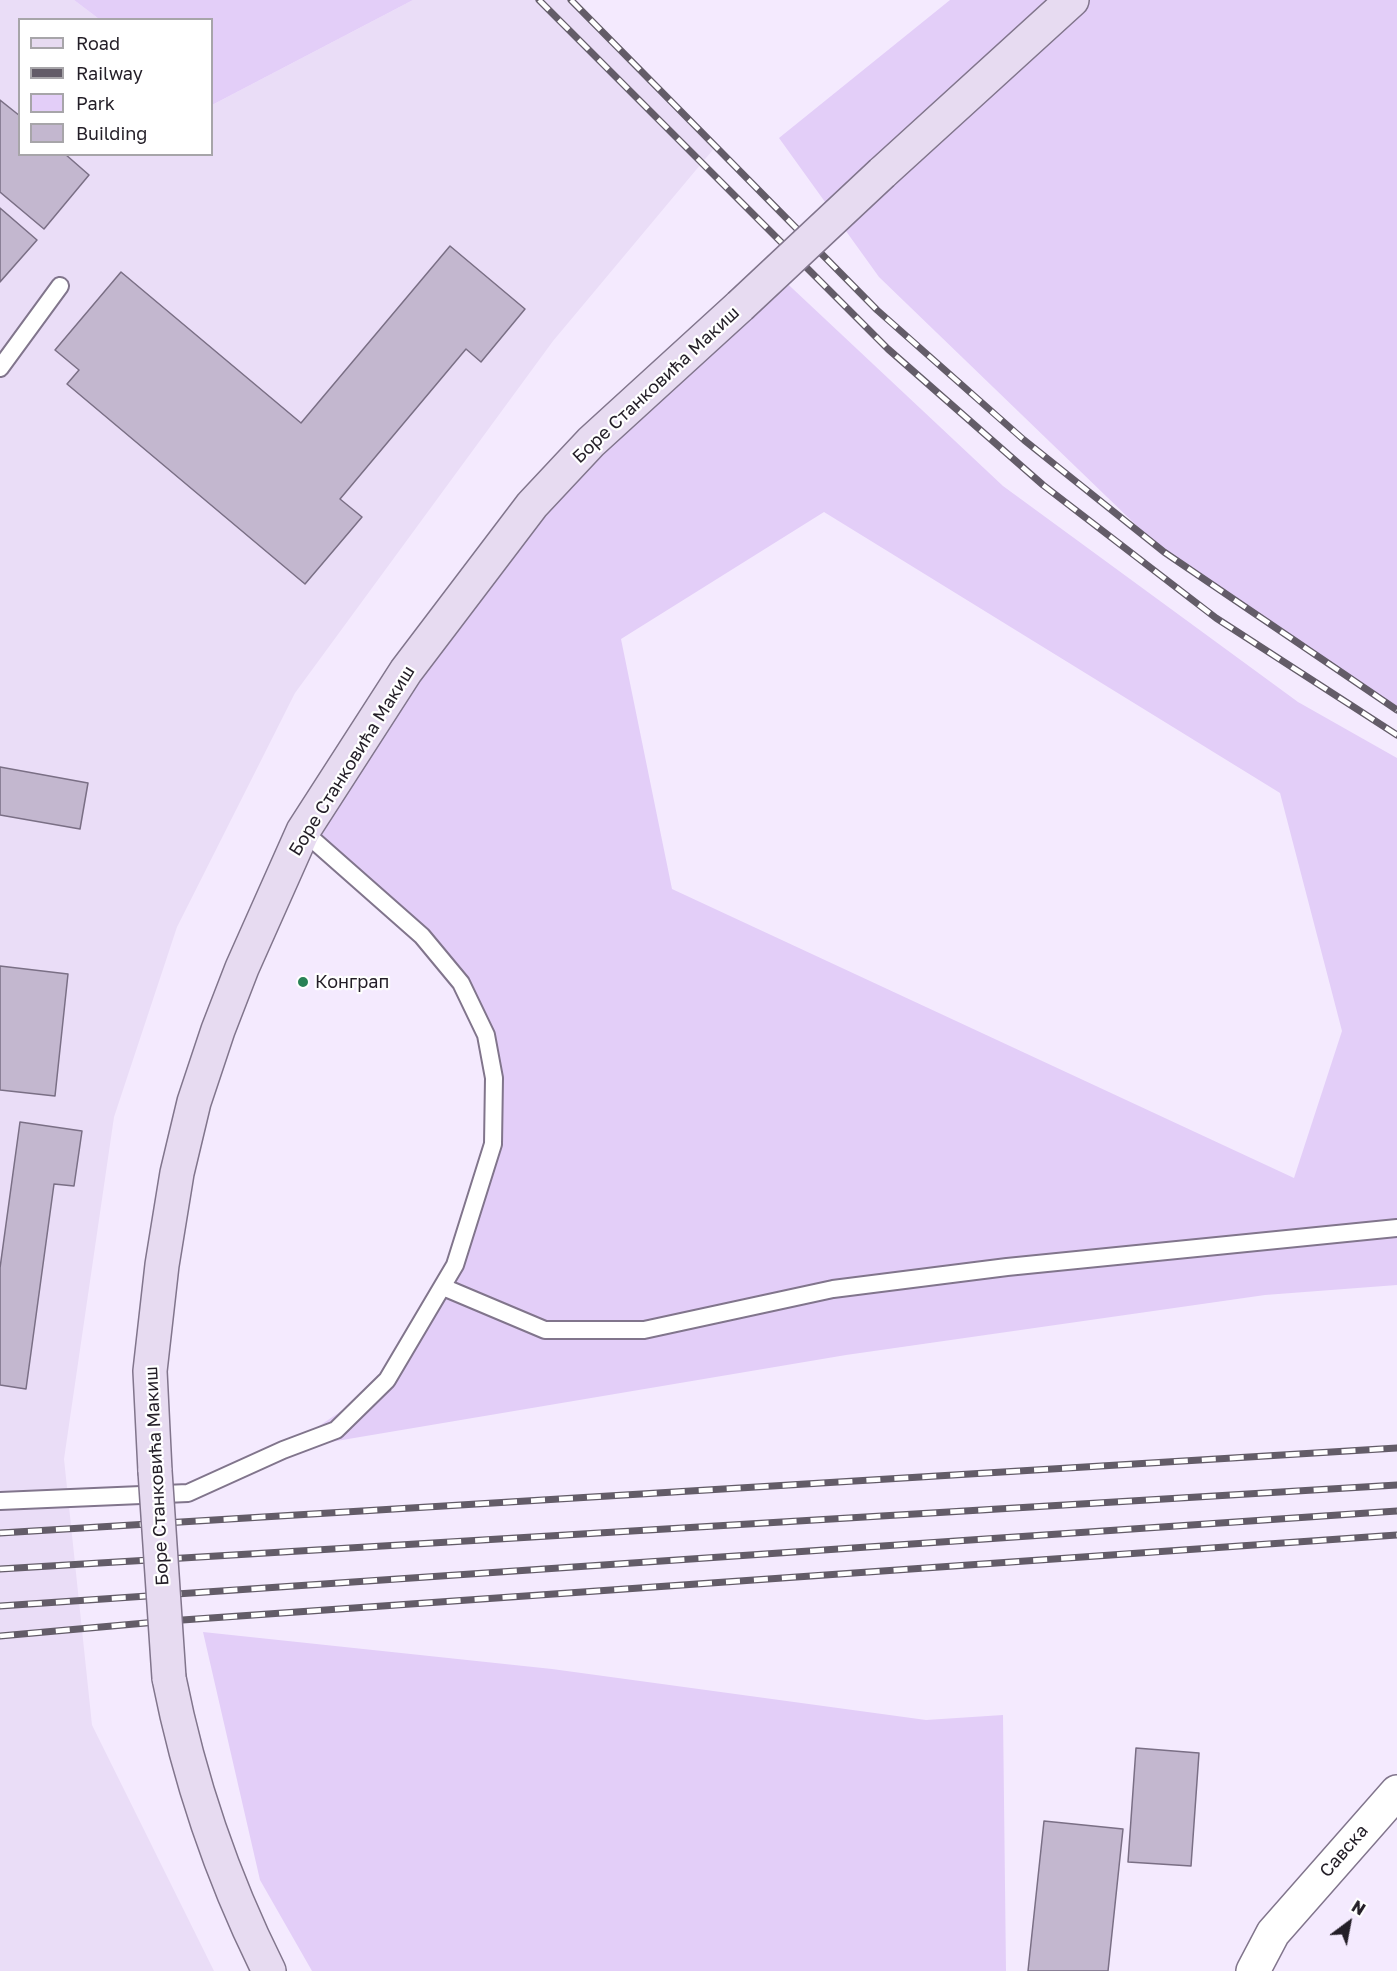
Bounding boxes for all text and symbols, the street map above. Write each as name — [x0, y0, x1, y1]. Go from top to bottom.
legend — [18, 18, 213, 156]
text: Road — [76, 32, 120, 54]
text: Railway — [76, 62, 143, 84]
text: Park — [76, 92, 115, 114]
text: Building — [76, 122, 147, 144]
street label: Боре Станковића Макиш — [568, 302, 744, 468]
street label: Боре Станковића Макиш — [285, 662, 419, 860]
place label: Конграп — [315, 971, 389, 993]
marker: Конграп — [296, 975, 310, 989]
street label: Боре Станковића Макиш — [140, 1366, 174, 1586]
street label: Савска — [1315, 1820, 1373, 1882]
north arrow — [1319, 1893, 1379, 1953]
text: N — [1348, 1896, 1369, 1919]

